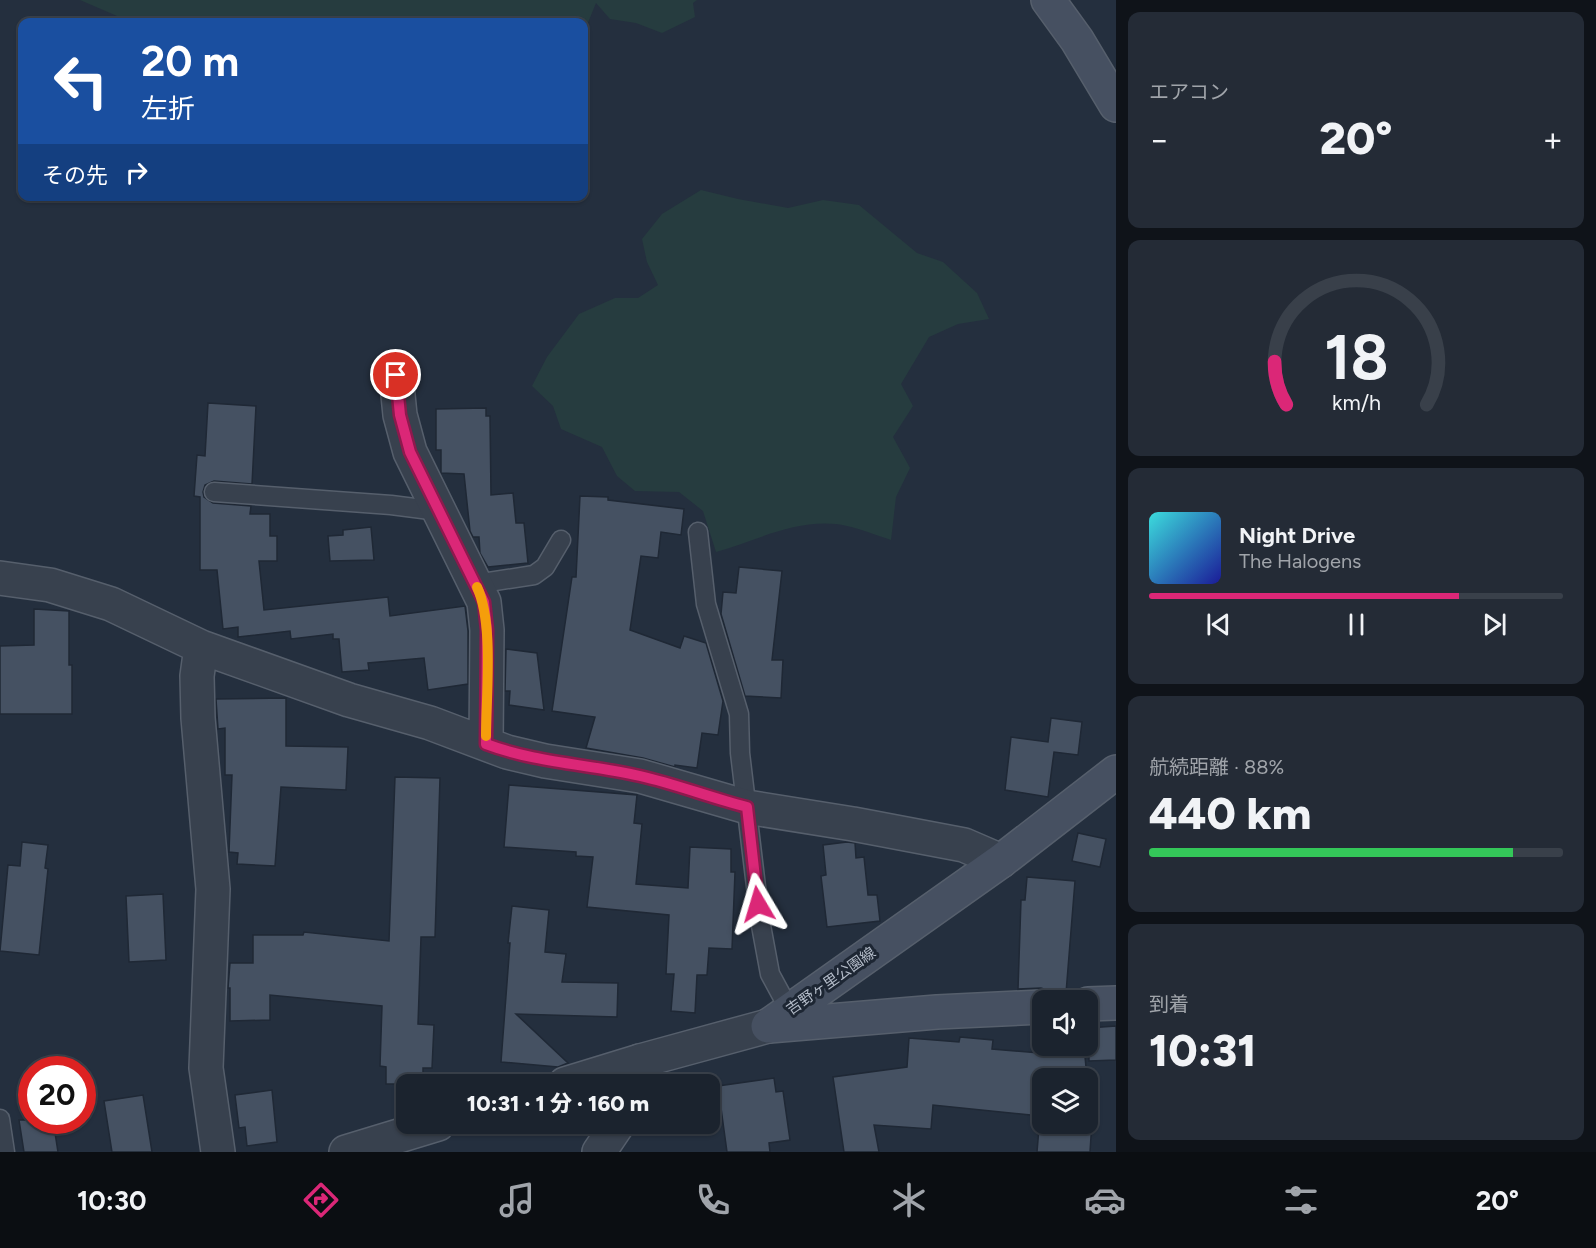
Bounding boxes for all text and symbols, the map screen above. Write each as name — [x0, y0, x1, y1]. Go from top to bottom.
text: 20 m — [141, 36, 239, 87]
icon: left — [42, 42, 120, 120]
text: エアコン — [1149, 80, 1229, 104]
text: 左折 — [141, 92, 195, 125]
text: 20° — [1319, 111, 1393, 165]
text: − — [1149, 120, 1170, 159]
text: + — [1542, 120, 1563, 159]
icon: right — [120, 156, 153, 189]
text: その先 — [42, 162, 108, 189]
text: 18 — [1324, 320, 1388, 395]
pin — [370, 349, 421, 400]
icon: arrive — [379, 358, 412, 391]
text: km/h — [1332, 390, 1380, 415]
text: Night Drive — [1239, 522, 1355, 549]
text: The Halogens — [1239, 549, 1361, 573]
icon: previous — [1202, 608, 1235, 641]
icon: pause — [1340, 608, 1373, 641]
icon: next — [1478, 608, 1511, 641]
text: 航続距離 · 88% — [1149, 755, 1284, 779]
text: 440 km — [1149, 786, 1311, 840]
position arrow — [726, 872, 790, 936]
street label: 吉野ヶ里公園線 — [783, 944, 879, 1018]
map controls — [1032, 990, 1098, 1134]
button: sound — [1032, 990, 1098, 1056]
text: 到着 — [1149, 992, 1189, 1016]
text: 10:31 — [1149, 1023, 1257, 1077]
speed limit sign: 20 — [18, 1056, 96, 1134]
button: layers — [1032, 1068, 1098, 1134]
text: 10:31 · 1 分 · 160 m — [467, 1090, 649, 1117]
icon: directions — [300, 1179, 342, 1221]
icon: music — [496, 1179, 538, 1221]
icon: phone — [692, 1179, 734, 1221]
icon: climate — [888, 1179, 930, 1221]
icon: car — [1084, 1179, 1126, 1221]
icon: filters — [1280, 1179, 1322, 1221]
text: 10:30 — [77, 1184, 146, 1217]
text: 20° — [1476, 1184, 1519, 1217]

